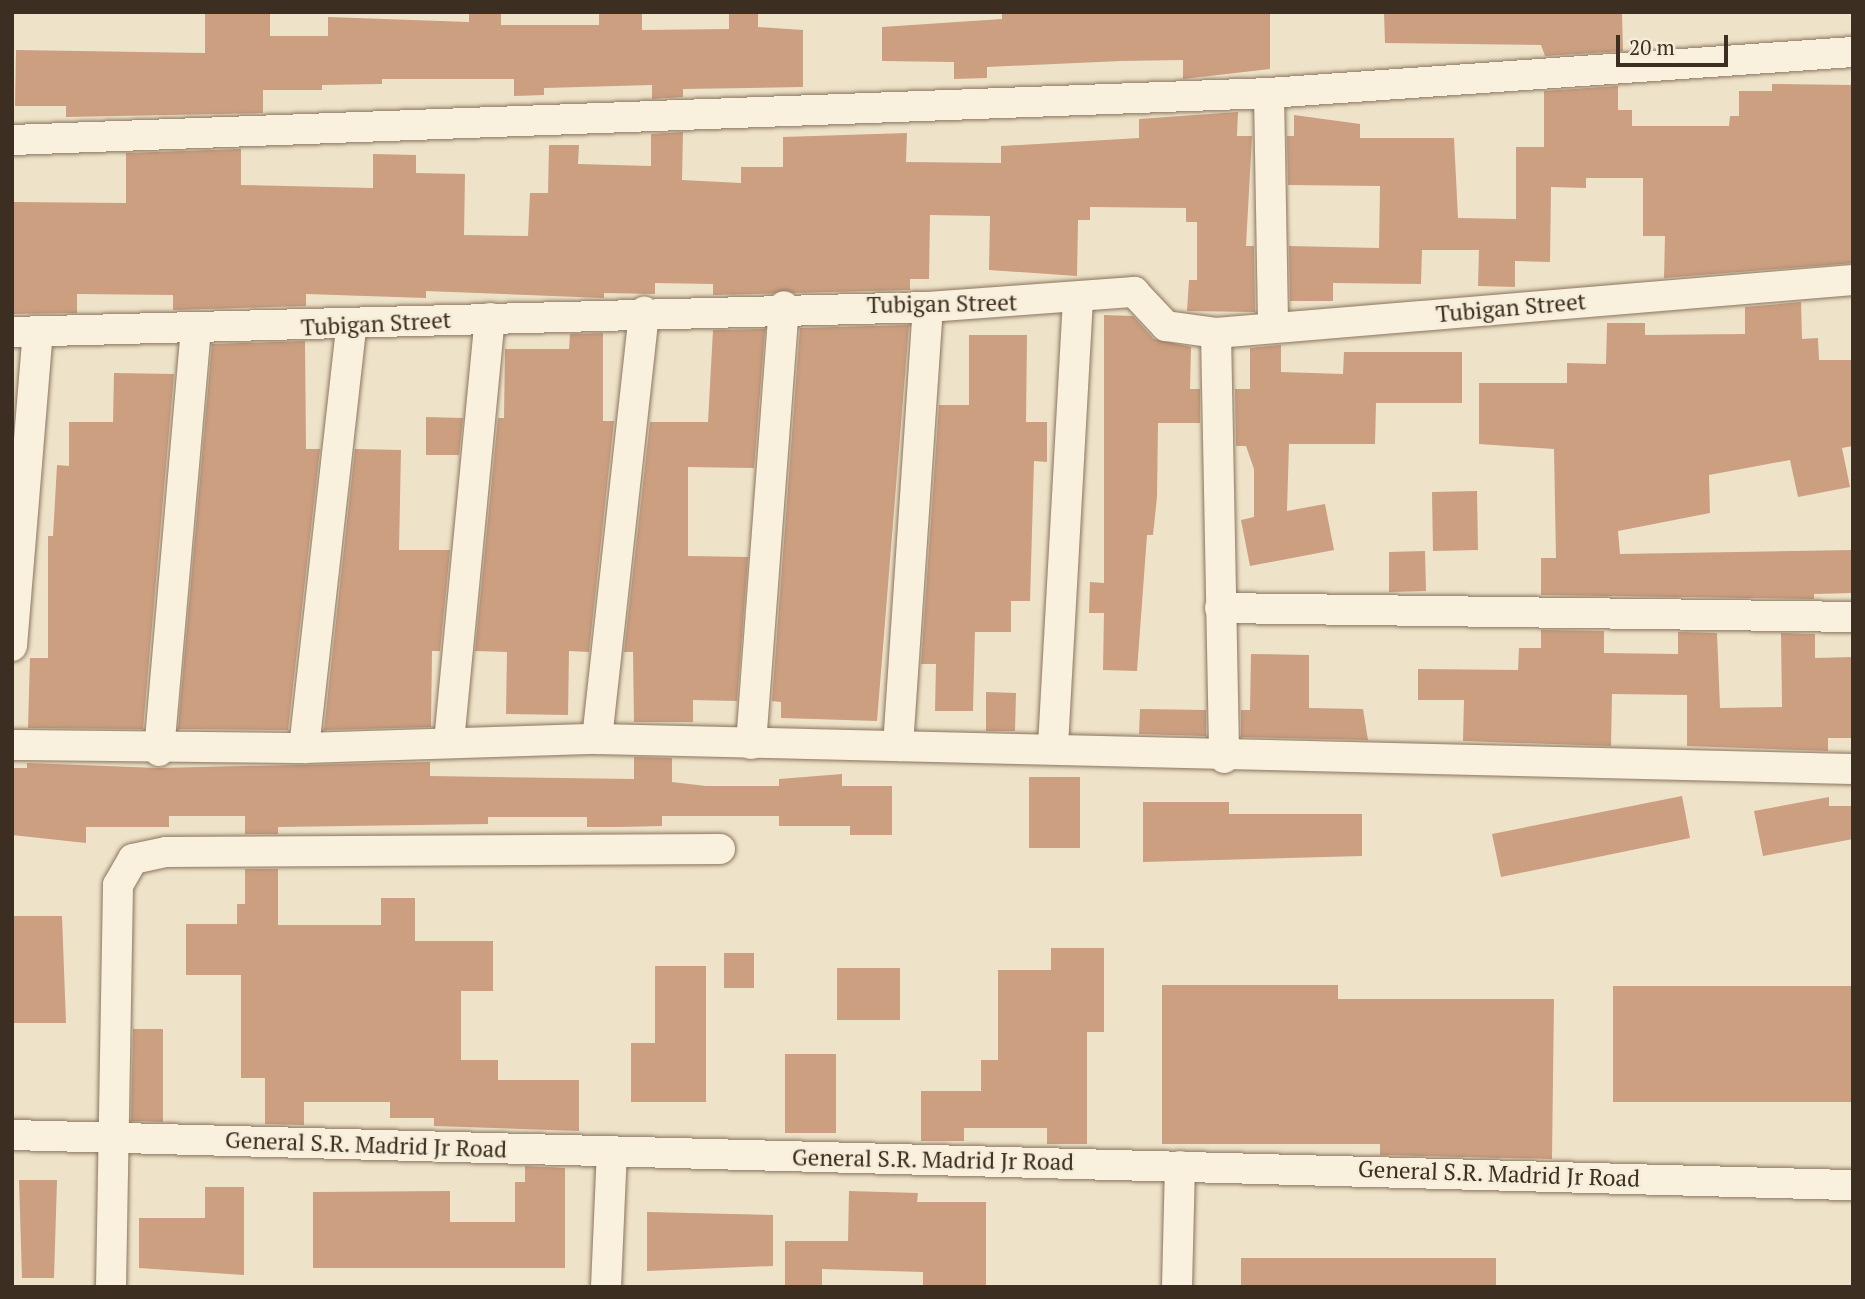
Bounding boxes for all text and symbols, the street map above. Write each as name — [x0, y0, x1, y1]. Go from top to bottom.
scale bar — [1620, 21, 1732, 65]
text: 20 m — [1629, 33, 1675, 61]
street label: Tubigan Street — [1435, 288, 1587, 328]
street label: Tubigan Street — [867, 289, 1017, 319]
street label: Tubigan Street — [300, 306, 452, 342]
street label: General S.R. Madrid Jr Road — [224, 1126, 508, 1164]
street label: General S.R. Madrid Jr Road — [791, 1144, 1075, 1176]
street label: General S.R. Madrid Jr Road — [1357, 1155, 1641, 1193]

